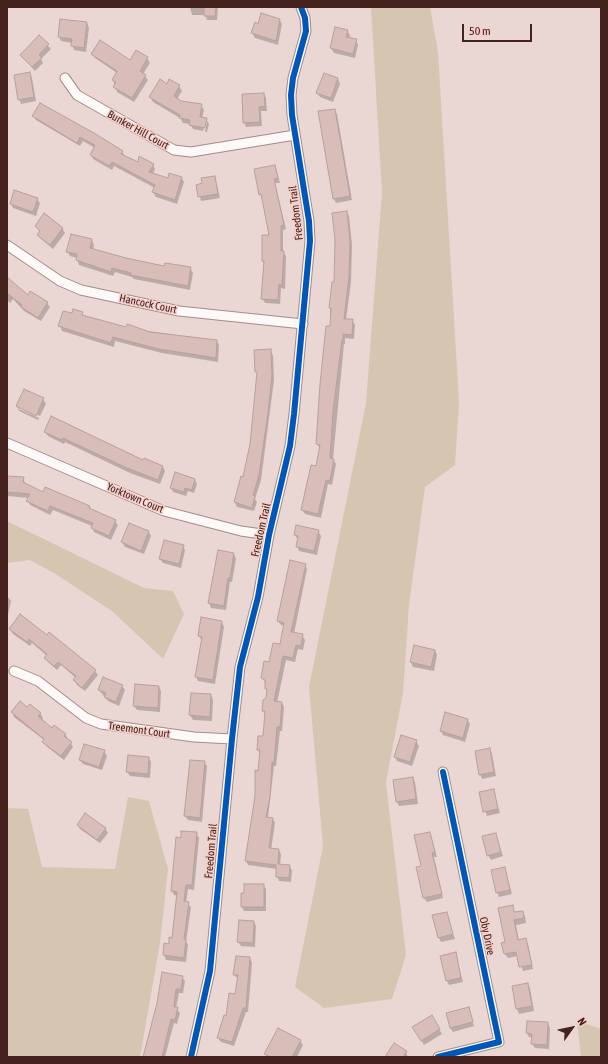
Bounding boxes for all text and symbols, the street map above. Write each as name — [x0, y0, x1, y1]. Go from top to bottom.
scale bar — [464, 16, 534, 42]
text: 50 m — [469, 24, 491, 38]
street label: Bunker Hill Court — [105, 108, 171, 152]
street label: Freedom Trail — [286, 185, 306, 241]
street label: Hancock Court — [118, 291, 178, 317]
street label: Yorktown Court — [104, 480, 166, 516]
street label: Freedom Trail — [248, 502, 274, 558]
street label: Treemont Court — [107, 719, 171, 741]
street label: Freedom Trail — [202, 823, 220, 879]
street label: Oby Drive — [476, 916, 498, 956]
north arrow — [552, 1008, 592, 1048]
text: N — [575, 1015, 589, 1027]

